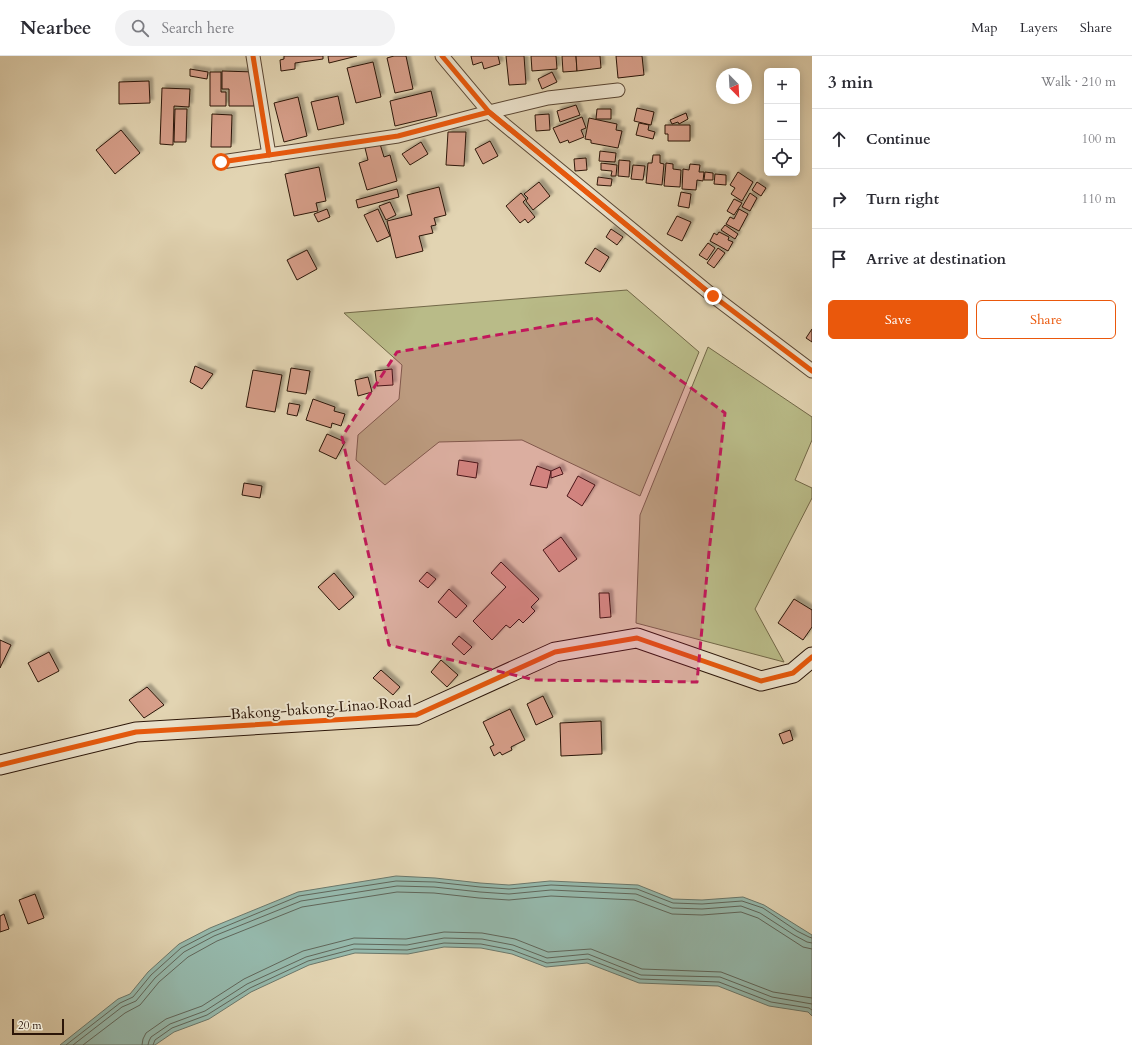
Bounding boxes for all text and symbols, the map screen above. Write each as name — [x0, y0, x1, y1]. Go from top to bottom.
search box — [115, 10, 395, 46]
text: Nearbee — [20, 15, 91, 41]
icon: search — [129, 17, 151, 39]
text: Search here — [161, 18, 234, 38]
text: Map — [971, 18, 998, 37]
text: Layers — [1020, 18, 1058, 37]
text: Share — [1080, 18, 1112, 37]
north arrow — [716, 68, 752, 104]
map controls — [764, 68, 800, 176]
button: + — [764, 68, 800, 104]
text: 3 min — [828, 71, 873, 94]
text: Walk · 210 m — [1041, 73, 1116, 91]
button: − — [764, 104, 800, 140]
icon: ahead — [828, 128, 850, 150]
text: Continue — [866, 129, 931, 149]
text: 100 m — [1082, 130, 1116, 148]
button: locate — [764, 140, 800, 176]
route start — [212, 153, 230, 171]
icon: right — [828, 188, 850, 210]
text: Turn right — [866, 189, 939, 209]
text: 110 m — [1082, 190, 1116, 208]
icon: arrive — [828, 248, 850, 270]
text: Arrive at destination — [866, 249, 1006, 269]
route end — [704, 287, 722, 305]
button: Save — [828, 300, 968, 339]
button: Share — [976, 300, 1116, 339]
street label: Bakong-bakong Linao Road — [230, 692, 412, 724]
scale bar — [12, 1017, 64, 1036]
text: 20 m — [18, 1018, 42, 1033]

